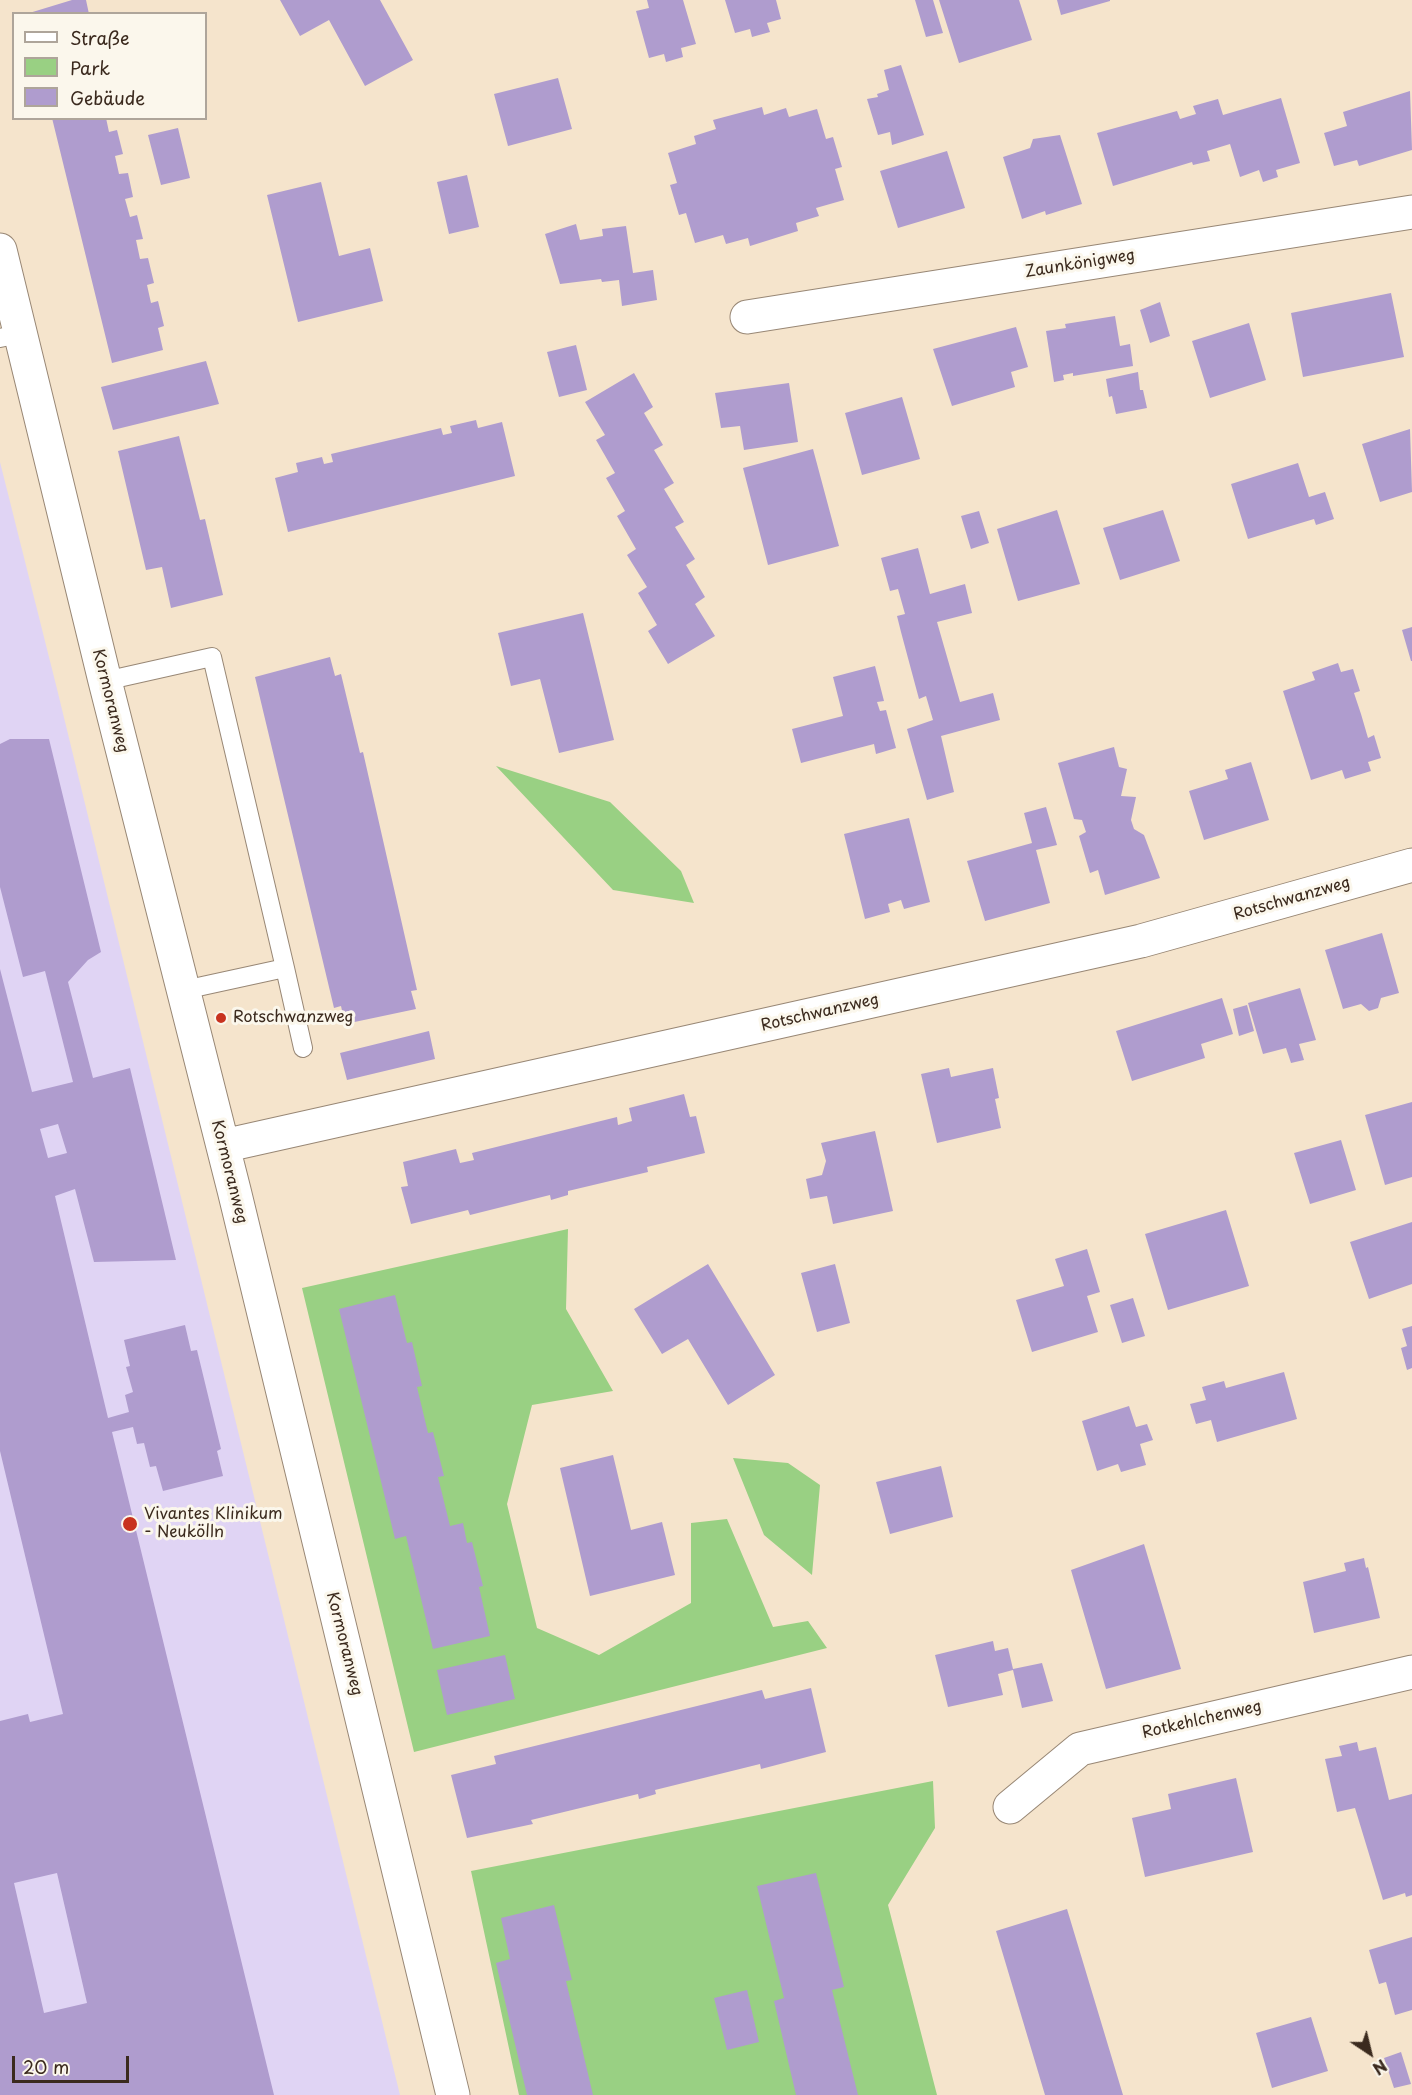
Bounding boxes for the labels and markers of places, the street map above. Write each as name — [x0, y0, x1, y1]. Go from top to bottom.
place label: Rotschwanzweg — [233, 1008, 354, 1028]
marker: Rotschwanzweg — [214, 1011, 228, 1025]
place label: Vivantes Klinikum - Neukölln — [144, 1505, 283, 1543]
marker: Vivantes Klinikum - Neukölln — [121, 1515, 139, 1533]

